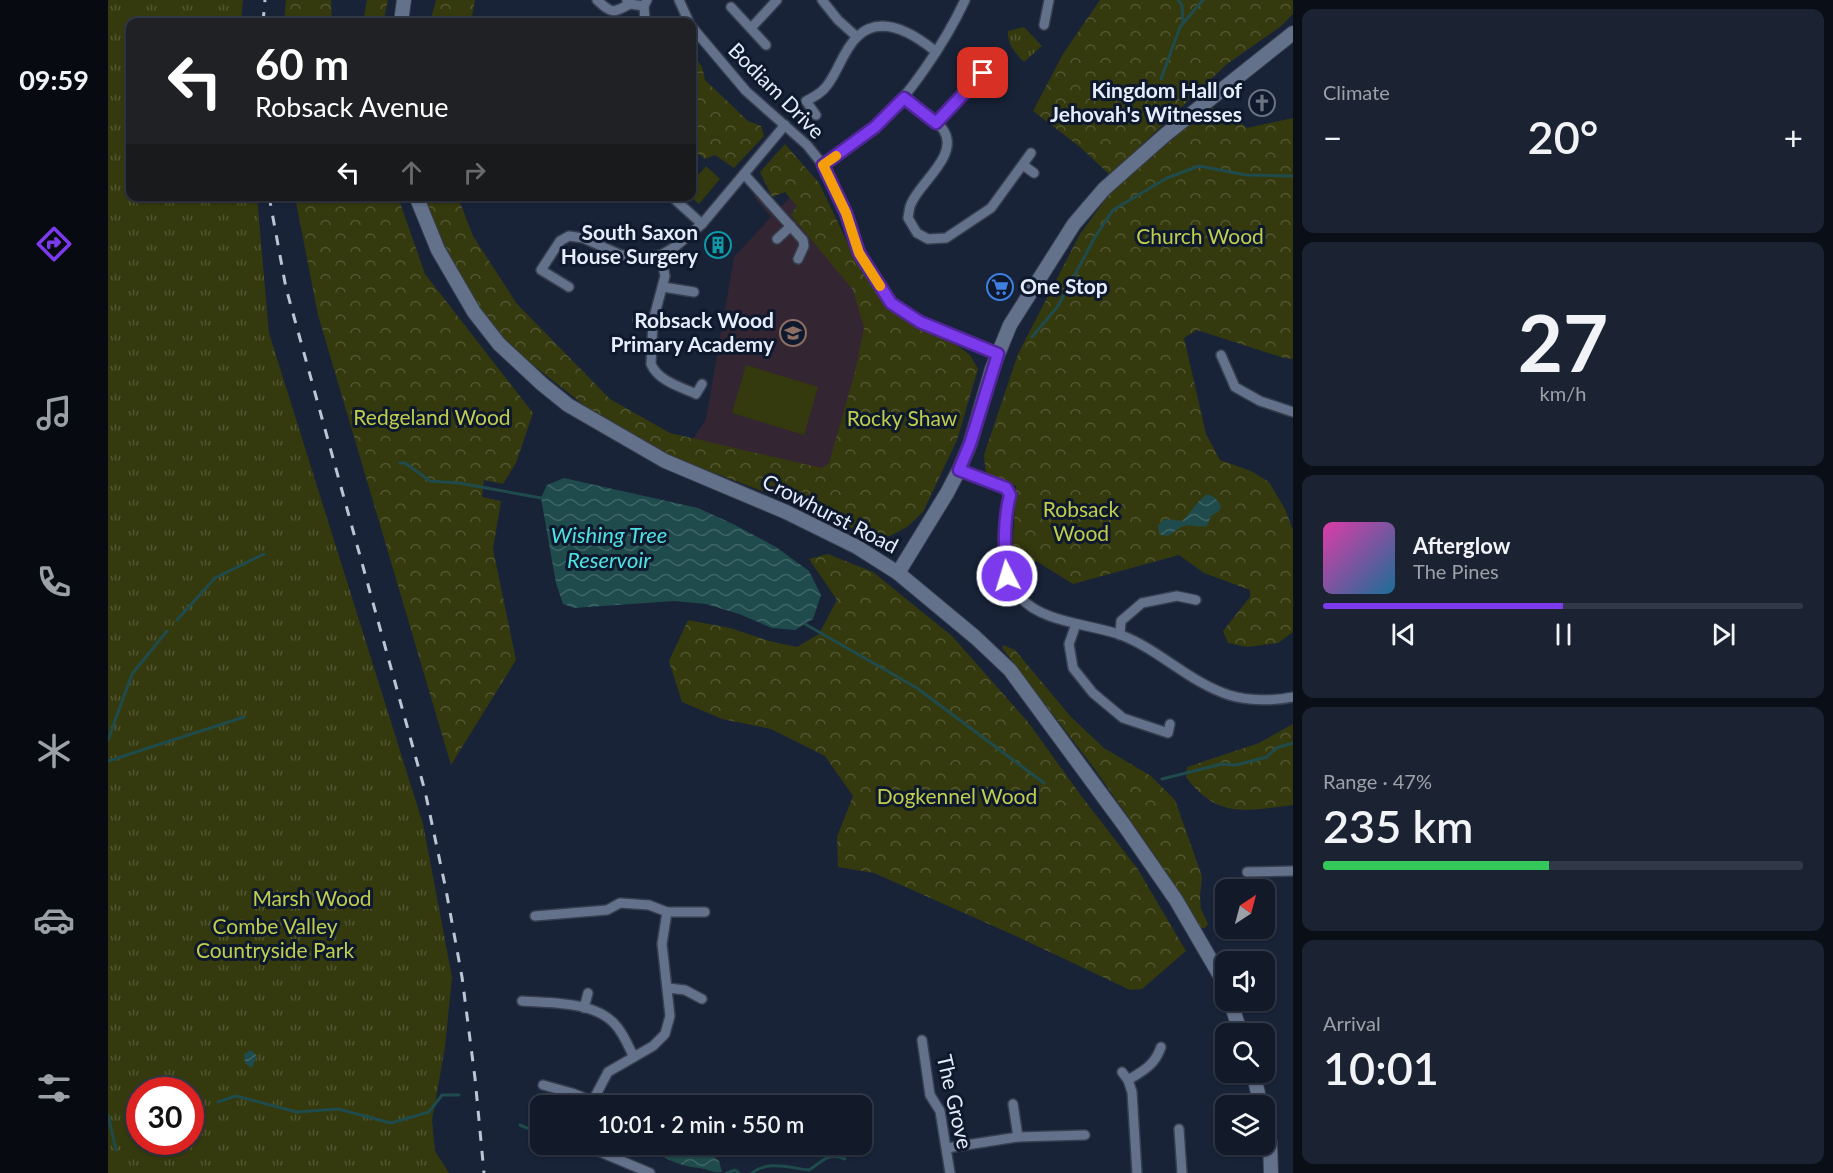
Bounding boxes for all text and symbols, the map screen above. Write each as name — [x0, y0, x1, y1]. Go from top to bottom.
street label: Bodiam Drive — [724, 37, 830, 143]
text: 60 m — [255, 39, 349, 89]
icon: left — [156, 42, 234, 120]
pin — [957, 47, 1008, 98]
icon: arrive — [966, 56, 999, 89]
text: 09:59 — [19, 63, 89, 96]
place label: Kingdom Hall of Jehovah's Witnesses — [1050, 77, 1242, 126]
text: Climate — [1323, 80, 1390, 104]
church icon: Kingdom Hall of Jehovah's Witnesses — [1247, 88, 1277, 118]
text: Robsack Avenue — [255, 90, 449, 123]
text: 20° — [1528, 110, 1598, 164]
text: − — [1323, 117, 1342, 157]
text: + — [1784, 117, 1803, 157]
icon: left — [332, 156, 365, 189]
icon: ahead — [395, 156, 428, 189]
icon: right — [458, 156, 491, 189]
place label: South Saxon House Surgery — [561, 219, 699, 268]
icon: directions — [33, 223, 75, 265]
park label: Church Wood — [1136, 223, 1264, 248]
building icon: South Saxon House Surgery — [703, 230, 733, 260]
supermarket icon: One Stop — [985, 272, 1015, 302]
place label: One Stop — [1020, 273, 1108, 298]
text: 27 — [1518, 295, 1608, 389]
place label: Robsack Wood Primary Academy — [610, 307, 775, 356]
school or university icon: Robsack Wood Primary Academy — [778, 318, 808, 348]
text: km/h — [1540, 381, 1586, 405]
icon: music — [33, 392, 75, 434]
park label: Redgeland Wood — [353, 404, 511, 429]
park label: Rocky Shaw — [847, 405, 958, 430]
street label: Crowhurst Road — [759, 468, 903, 558]
park label: Robsack Wood — [1043, 496, 1120, 545]
water label: Wishing Tree Reservoir — [551, 521, 667, 573]
text: Afterglow — [1413, 532, 1510, 559]
position arrow — [975, 544, 1039, 608]
text: The Pines — [1413, 559, 1499, 583]
icon: phone — [33, 561, 75, 603]
icon: previous — [1387, 618, 1420, 651]
icon: pause — [1547, 618, 1580, 651]
icon: next — [1707, 618, 1740, 651]
icon: climate — [33, 730, 75, 772]
text: Range · 47% — [1323, 769, 1432, 793]
park label: Dogkennel Wood — [877, 783, 1037, 808]
text: 235 km — [1323, 799, 1473, 853]
north arrow — [1215, 879, 1275, 939]
map controls — [1215, 879, 1275, 1155]
park label: Marsh Wood — [252, 885, 372, 910]
icon: car — [33, 899, 75, 941]
park label: Combe Valley Countryside Park — [196, 913, 354, 962]
button: sound — [1215, 951, 1275, 1011]
text: Arrival — [1323, 1011, 1381, 1035]
button: search — [1215, 1023, 1275, 1083]
text: 10:01 — [1323, 1041, 1439, 1095]
street label: The Grove — [932, 1052, 978, 1151]
icon: filters — [33, 1067, 75, 1109]
speed limit sign: 30 — [126, 1077, 204, 1155]
button: layers — [1215, 1095, 1275, 1155]
text: 10:01 · 2 min · 550 m — [598, 1111, 804, 1138]

